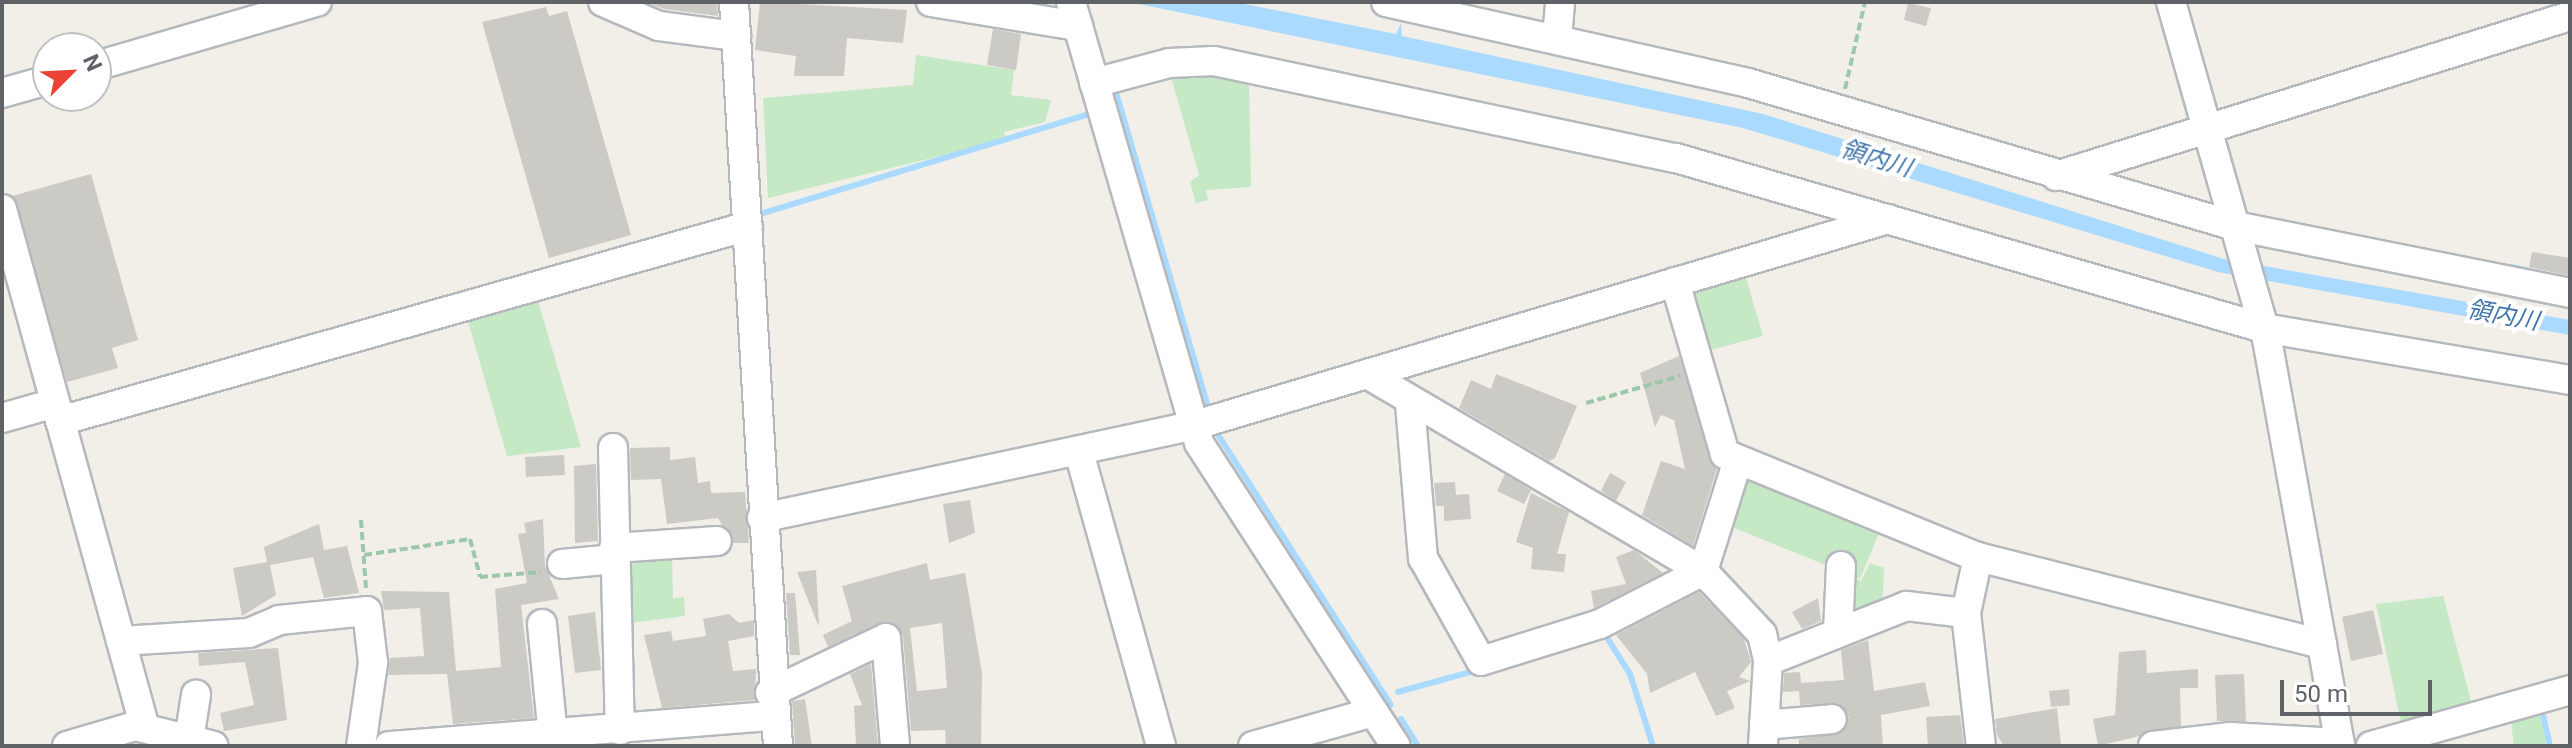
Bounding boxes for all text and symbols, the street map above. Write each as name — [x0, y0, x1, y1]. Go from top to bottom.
north arrow — [32, 32, 112, 112]
text: N — [78, 51, 107, 75]
water label: 領内川 — [1837, 135, 1915, 183]
water label: 領内川 — [2465, 296, 2541, 336]
scale bar — [2284, 664, 2436, 714]
text: 50 m — [2294, 680, 2348, 708]

